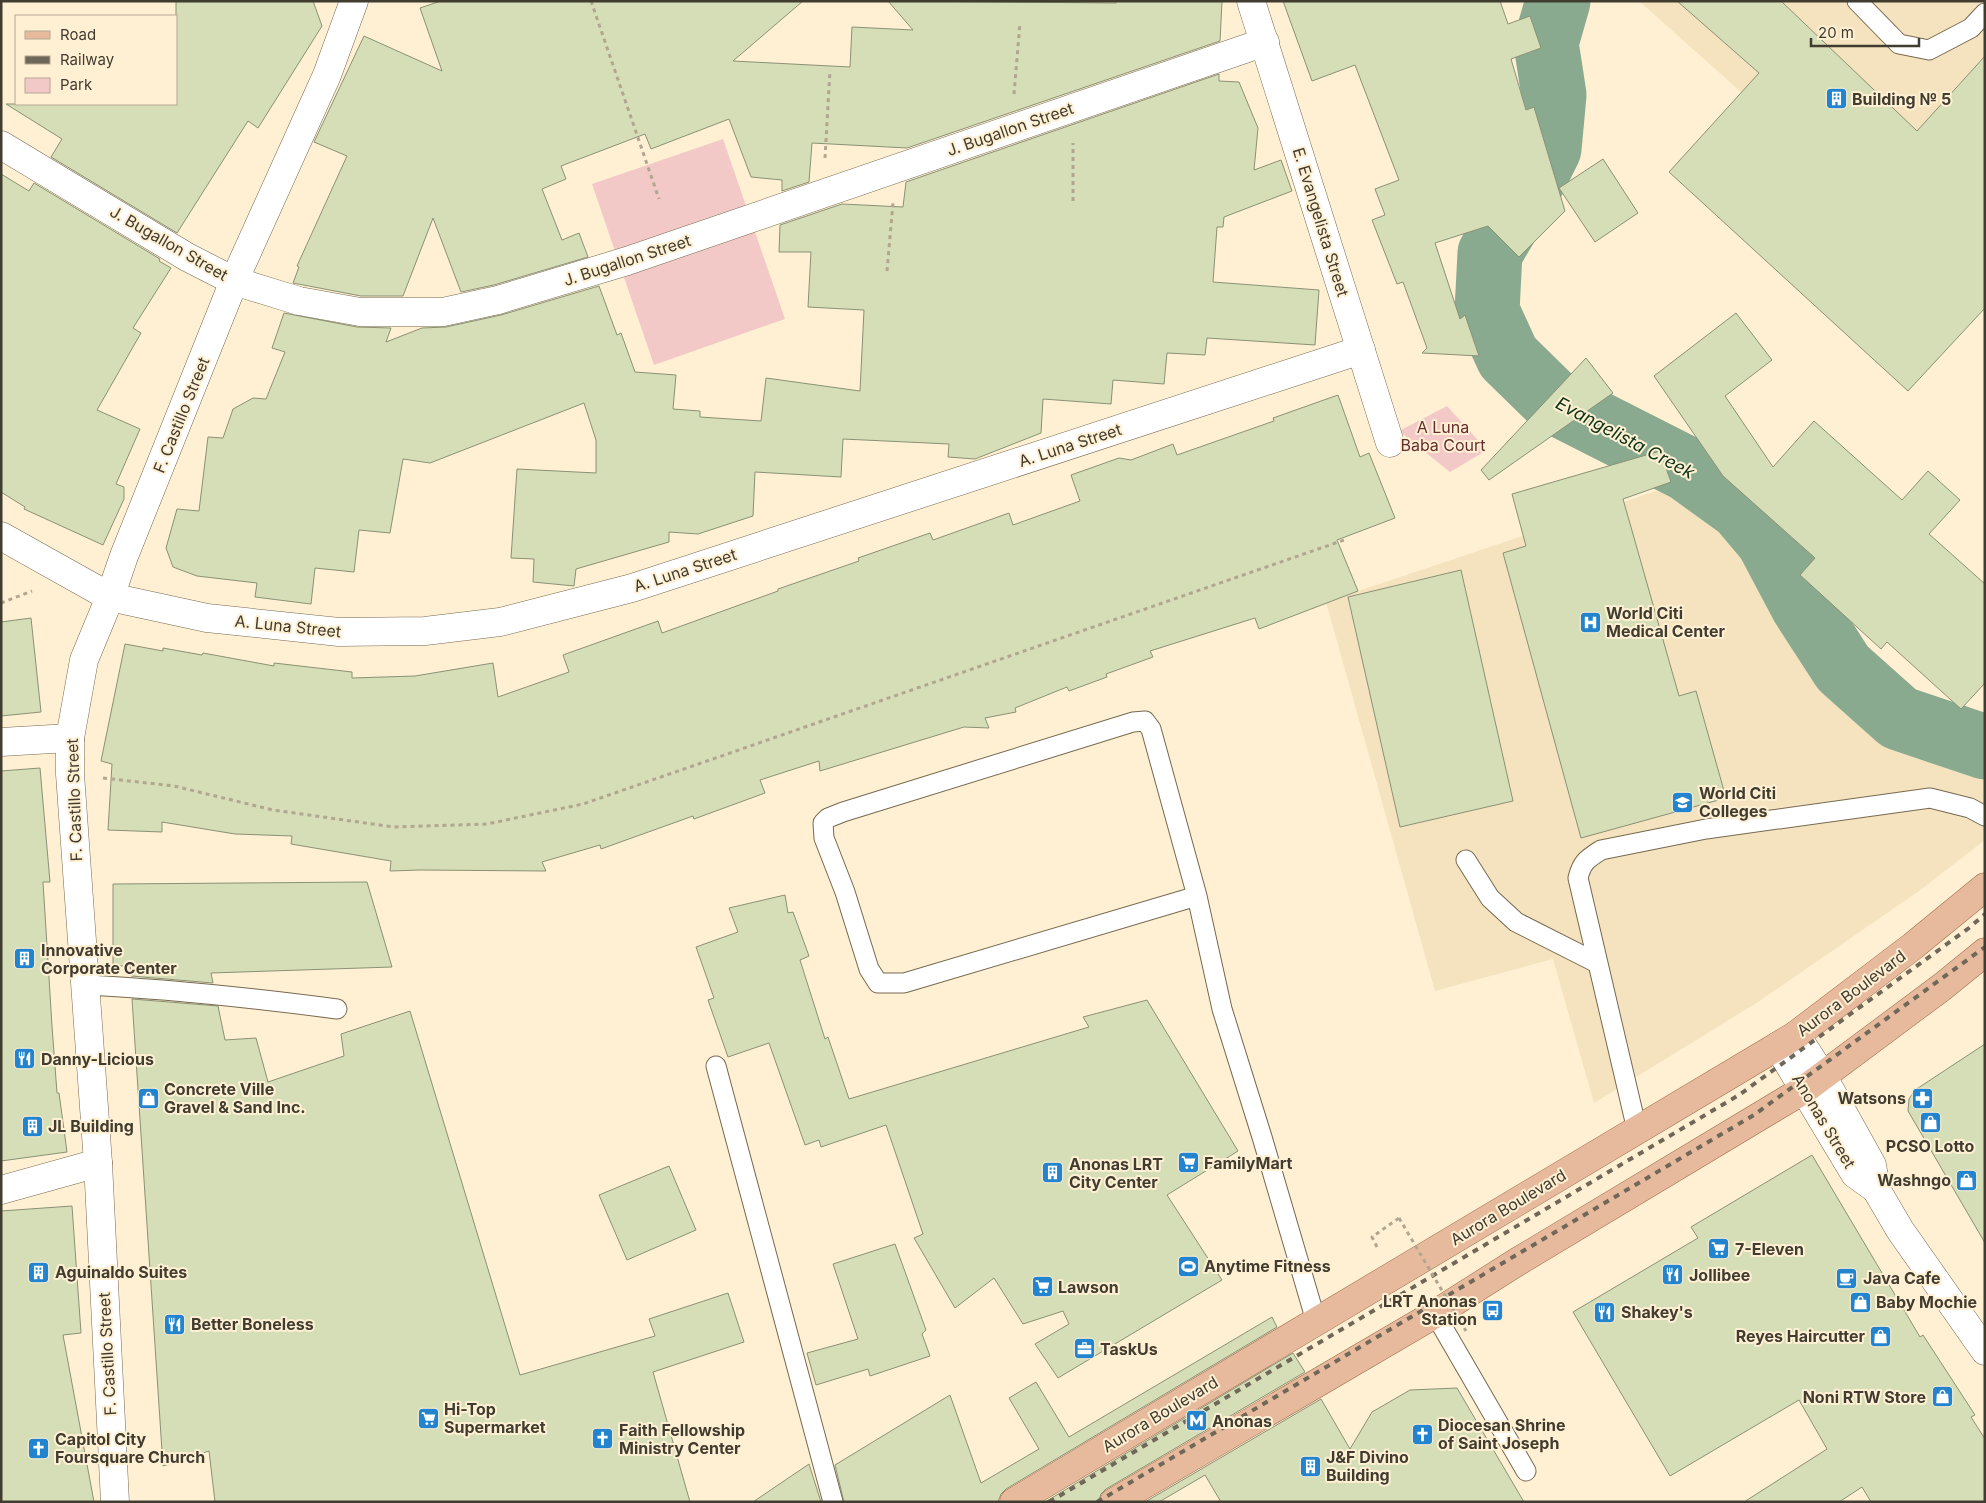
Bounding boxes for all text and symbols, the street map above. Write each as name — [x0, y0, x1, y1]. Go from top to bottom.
legend — [15, 15, 178, 105]
scale bar — [1811, 15, 1918, 47]
text: 20 m — [1818, 23, 1854, 42]
text: Road — [60, 25, 96, 44]
text: Railway — [60, 50, 115, 69]
text: Park — [60, 75, 93, 94]
building icon: Building № 5 — [1824, 87, 1848, 111]
place label: Building № 5 — [1852, 89, 1951, 109]
street label: J. Bugallon Street — [944, 98, 1076, 160]
street label: E. Evangelista Street — [1289, 145, 1353, 299]
street label: J. Bugallon Street — [106, 201, 232, 285]
street label: J. Bugallon Street — [561, 230, 693, 290]
street label: F. Castillo Street — [149, 354, 213, 476]
water label: Evangelista Creek — [1552, 392, 1699, 483]
park label: A Luna Baba Court — [1400, 417, 1486, 455]
street label: A. Luna Street — [1016, 419, 1124, 471]
street label: A. Luna Street — [631, 544, 739, 596]
place label: World Citi Medical Center — [1606, 603, 1725, 641]
street label: A. Luna Street — [234, 610, 342, 642]
hospital icon: World Citi Medical Center — [1578, 610, 1602, 634]
street label: F. Castillo Street — [62, 738, 86, 862]
place label: World Citi Colleges — [1699, 783, 1776, 821]
school or university icon: World Citi Colleges — [1671, 790, 1695, 814]
place label: Innovative Corporate Center — [41, 940, 177, 978]
street label: Aurora Boulevard — [1793, 946, 1909, 1040]
building icon: Innovative Corporate Center — [13, 947, 37, 971]
restaurant icon: Danny-Licious — [13, 1047, 37, 1071]
place label: Danny-Licious — [41, 1049, 154, 1069]
street label: Anonas Street — [1788, 1070, 1860, 1172]
place label: Concrete Ville Gravel & Sand Inc. — [164, 1079, 306, 1117]
shop icon: Concrete Ville Gravel & Sand Inc. — [136, 1086, 160, 1110]
pharmacy icon: Watsons — [1910, 1086, 1934, 1110]
place label: Watsons — [1838, 1088, 1906, 1108]
shop icon: PCSO Lotto — [1918, 1110, 1942, 1134]
building icon: JL Building — [20, 1114, 44, 1138]
place label: JL Building — [48, 1116, 134, 1136]
place label: PCSO Lotto — [1886, 1136, 1974, 1156]
supermarket icon: FamilyMart — [1176, 1151, 1200, 1175]
place label: FamilyMart — [1204, 1153, 1293, 1173]
place label: Anonas LRT City Center — [1069, 1154, 1163, 1192]
building icon: Anonas LRT City Center — [1041, 1161, 1065, 1185]
street label: Aurora Boulevard — [1447, 1165, 1569, 1249]
shop icon: Washngo — [1955, 1168, 1979, 1192]
place label: Washngo — [1877, 1170, 1951, 1190]
supermarket icon: 7-Eleven — [1707, 1237, 1731, 1261]
place label: 7-Eleven — [1735, 1239, 1804, 1259]
sports icon: Anytime Fitness — [1176, 1254, 1200, 1278]
place label: Anytime Fitness — [1204, 1256, 1331, 1276]
building icon: Aguinaldo Suites — [27, 1260, 51, 1284]
place label: Aguinaldo Suites — [55, 1262, 187, 1282]
restaurant icon: Jollibee — [1661, 1263, 1685, 1287]
place label: Jollibee — [1689, 1265, 1750, 1285]
cafe icon: Java Cafe — [1835, 1266, 1859, 1290]
place label: Java Cafe — [1863, 1268, 1941, 1288]
supermarket icon: Lawson — [1030, 1275, 1054, 1299]
place label: Lawson — [1058, 1277, 1119, 1297]
shop icon: Baby Mochie — [1848, 1290, 1872, 1314]
place label: LRT Anonas Station — [1383, 1291, 1477, 1329]
street label: F. Castillo Street — [94, 1292, 120, 1416]
place label: Baby Mochie — [1876, 1292, 1977, 1312]
bus stop icon: LRT Anonas Station — [1481, 1298, 1505, 1322]
restaurant icon: Shakey's — [1593, 1300, 1617, 1324]
place label: Shakey's — [1621, 1302, 1693, 1322]
restaurant icon: Better Boneless — [163, 1312, 187, 1336]
place label: Better Boneless — [191, 1314, 314, 1334]
shop icon: Reyes Haircutter — [1869, 1324, 1893, 1348]
place label: Reyes Haircutter — [1736, 1326, 1865, 1346]
office icon: TaskUs — [1072, 1337, 1096, 1361]
place label: TaskUs — [1100, 1339, 1158, 1359]
street label: Aurora Boulevard — [1099, 1372, 1221, 1456]
shop icon: Noni RTW Store — [1930, 1385, 1954, 1409]
place label: Noni RTW Store — [1803, 1387, 1926, 1407]
place label: Hi-Top Supermarket — [444, 1399, 546, 1437]
supermarket icon: Hi-Top Supermarket — [416, 1406, 440, 1430]
metro station icon: Anonas — [1184, 1409, 1208, 1433]
place label: Anonas — [1212, 1411, 1272, 1431]
place label: Diocesan Shrine of Saint Joseph — [1438, 1415, 1566, 1453]
place label: Faith Fellowship Ministry Center — [619, 1420, 745, 1458]
church icon: Diocesan Shrine of Saint Joseph — [1410, 1422, 1434, 1446]
church icon: Faith Fellowship Ministry Center — [591, 1427, 615, 1451]
place label: Capitol City Foursquare Church — [55, 1429, 205, 1467]
church icon: Capitol City Foursquare Church — [27, 1436, 51, 1460]
place label: J&F Divino Building — [1326, 1447, 1409, 1485]
building icon: J&F Divino Building — [1298, 1454, 1322, 1478]

